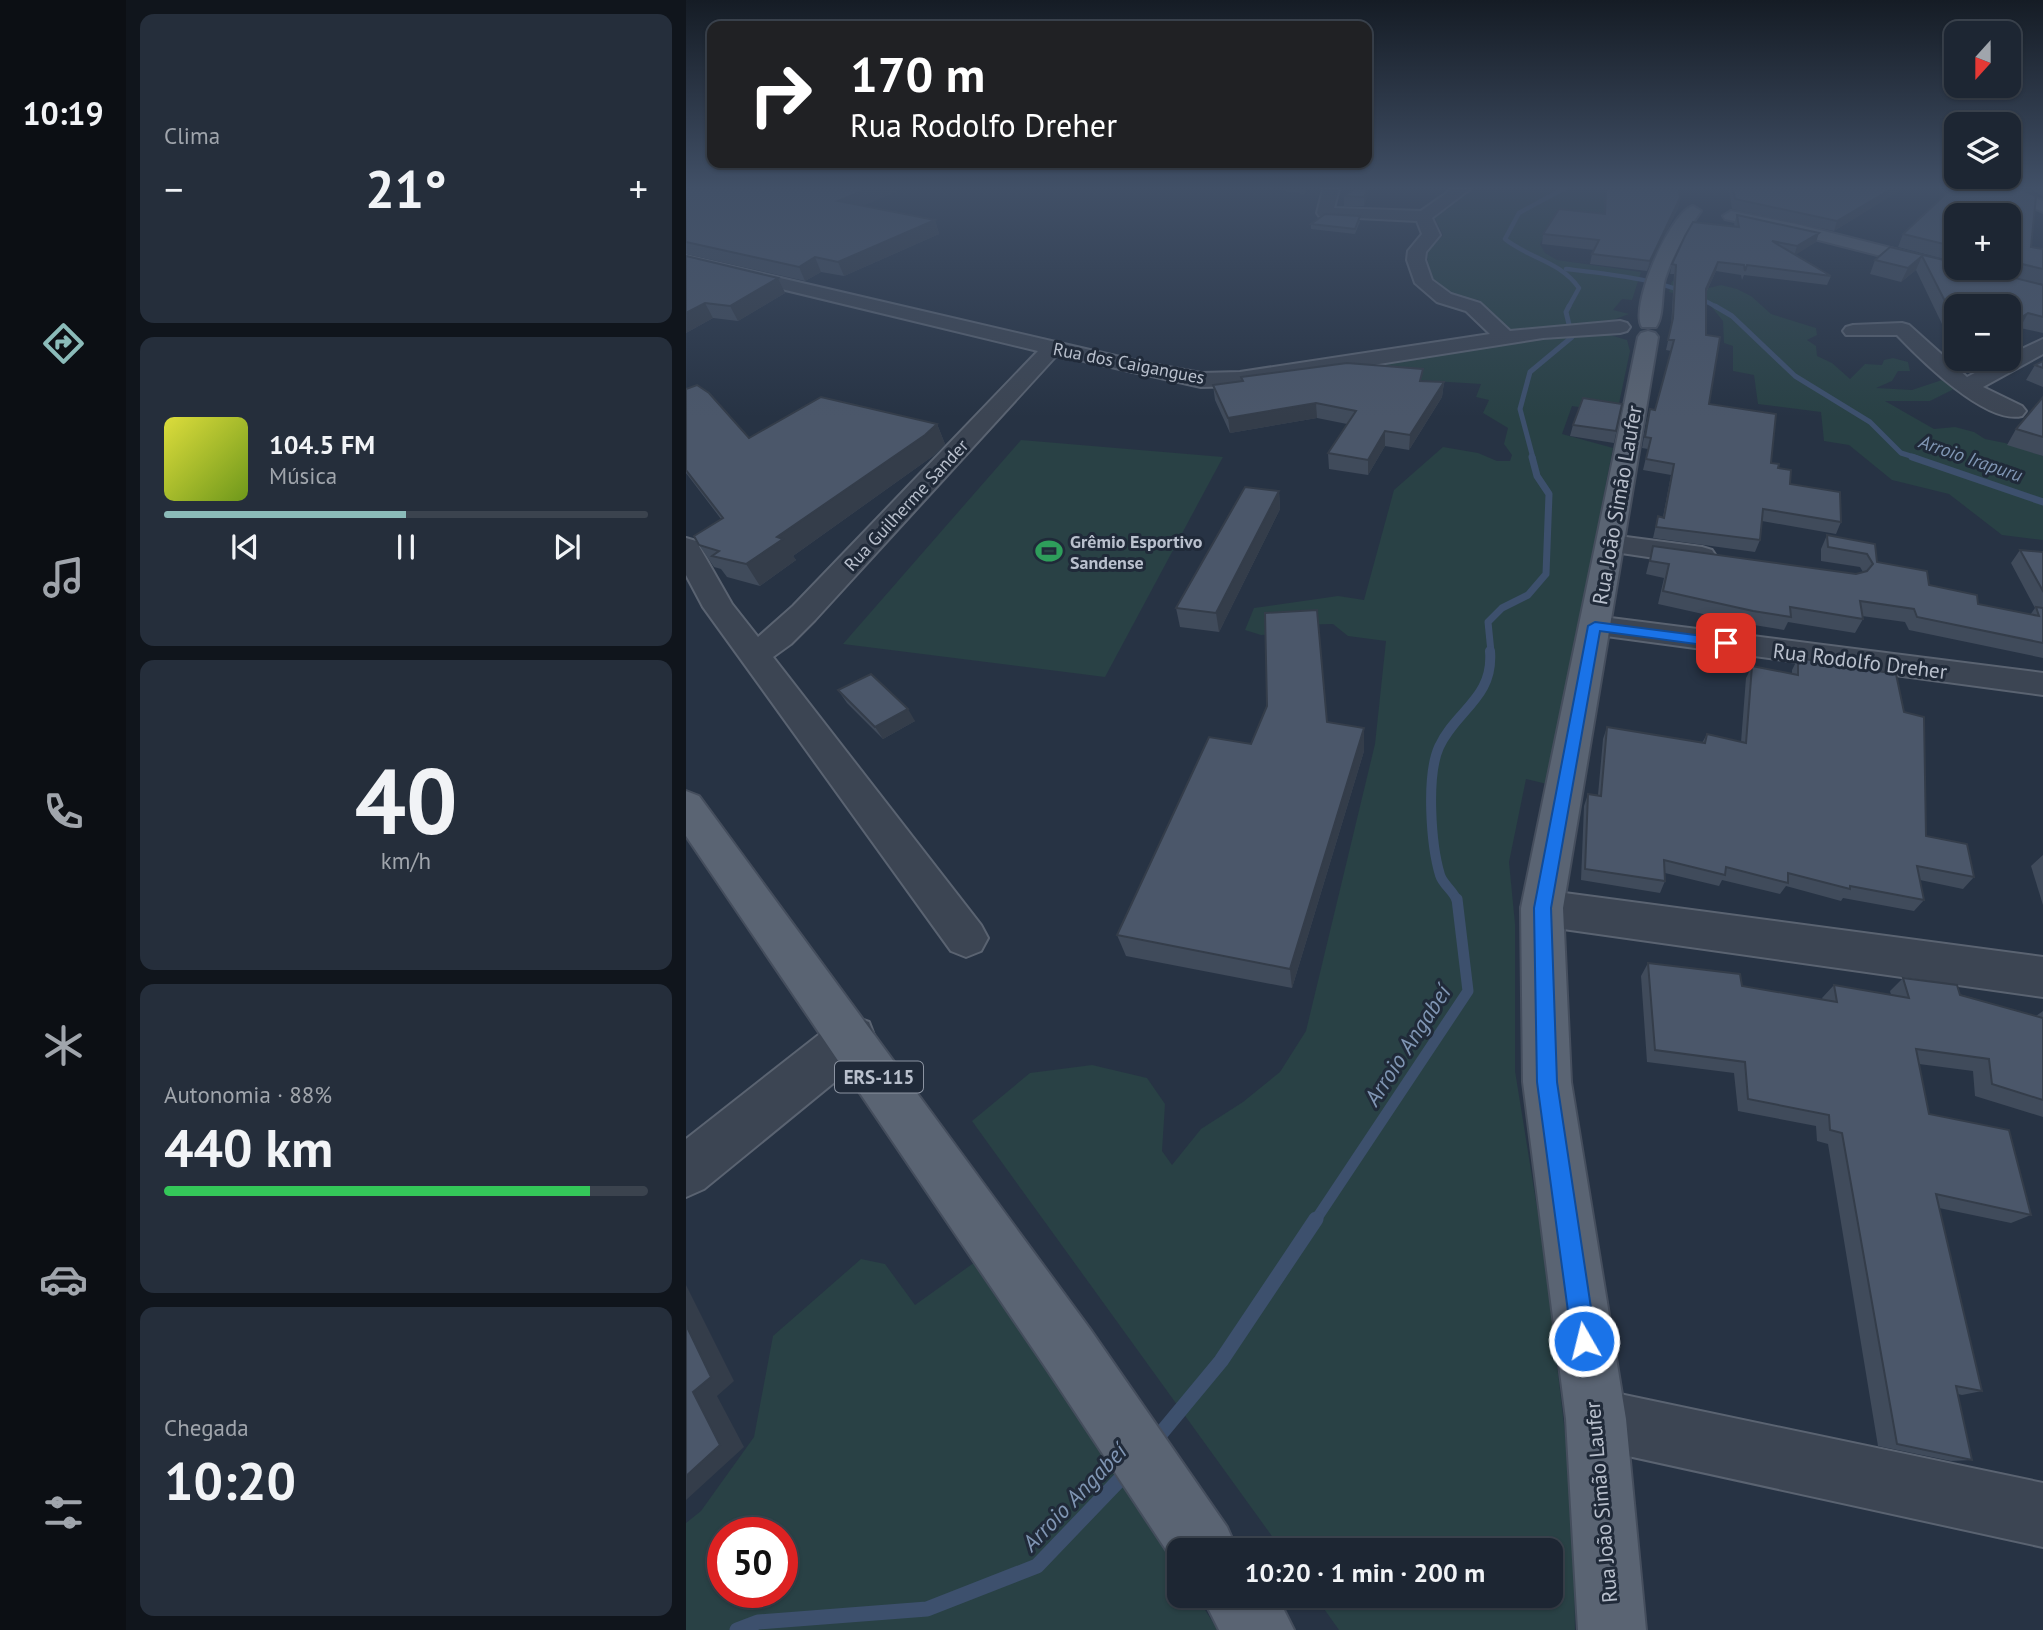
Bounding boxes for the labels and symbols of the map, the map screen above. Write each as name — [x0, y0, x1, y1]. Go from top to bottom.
north arrow — [1944, 21, 2021, 98]
street label: Rua dos Caigangues — [1051, 337, 1207, 389]
street label: Rua João Simão Laufer — [1586, 403, 1648, 607]
water label: Arroio Irapuru — [1915, 429, 2026, 487]
street label: Rua Guilherme Sander — [839, 434, 973, 576]
place label: Grêmio Esportivo Sandense — [1070, 530, 1203, 574]
sports icon: Grêmio Esportivo Sandense — [1034, 536, 1064, 566]
pin — [1696, 613, 1756, 673]
street label: Rua Rodolfo Dreher — [1771, 637, 1949, 685]
water label: Arroio Angabeí — [1357, 977, 1458, 1112]
road number: ERS-115 — [835, 1062, 923, 1092]
position arrow — [1547, 1304, 1621, 1378]
street label: Rua João Simão Laufer — [1579, 1400, 1623, 1604]
water label: Arroio Angabeí — [1015, 1436, 1134, 1558]
speed limit sign: 50 — [707, 1517, 798, 1608]

